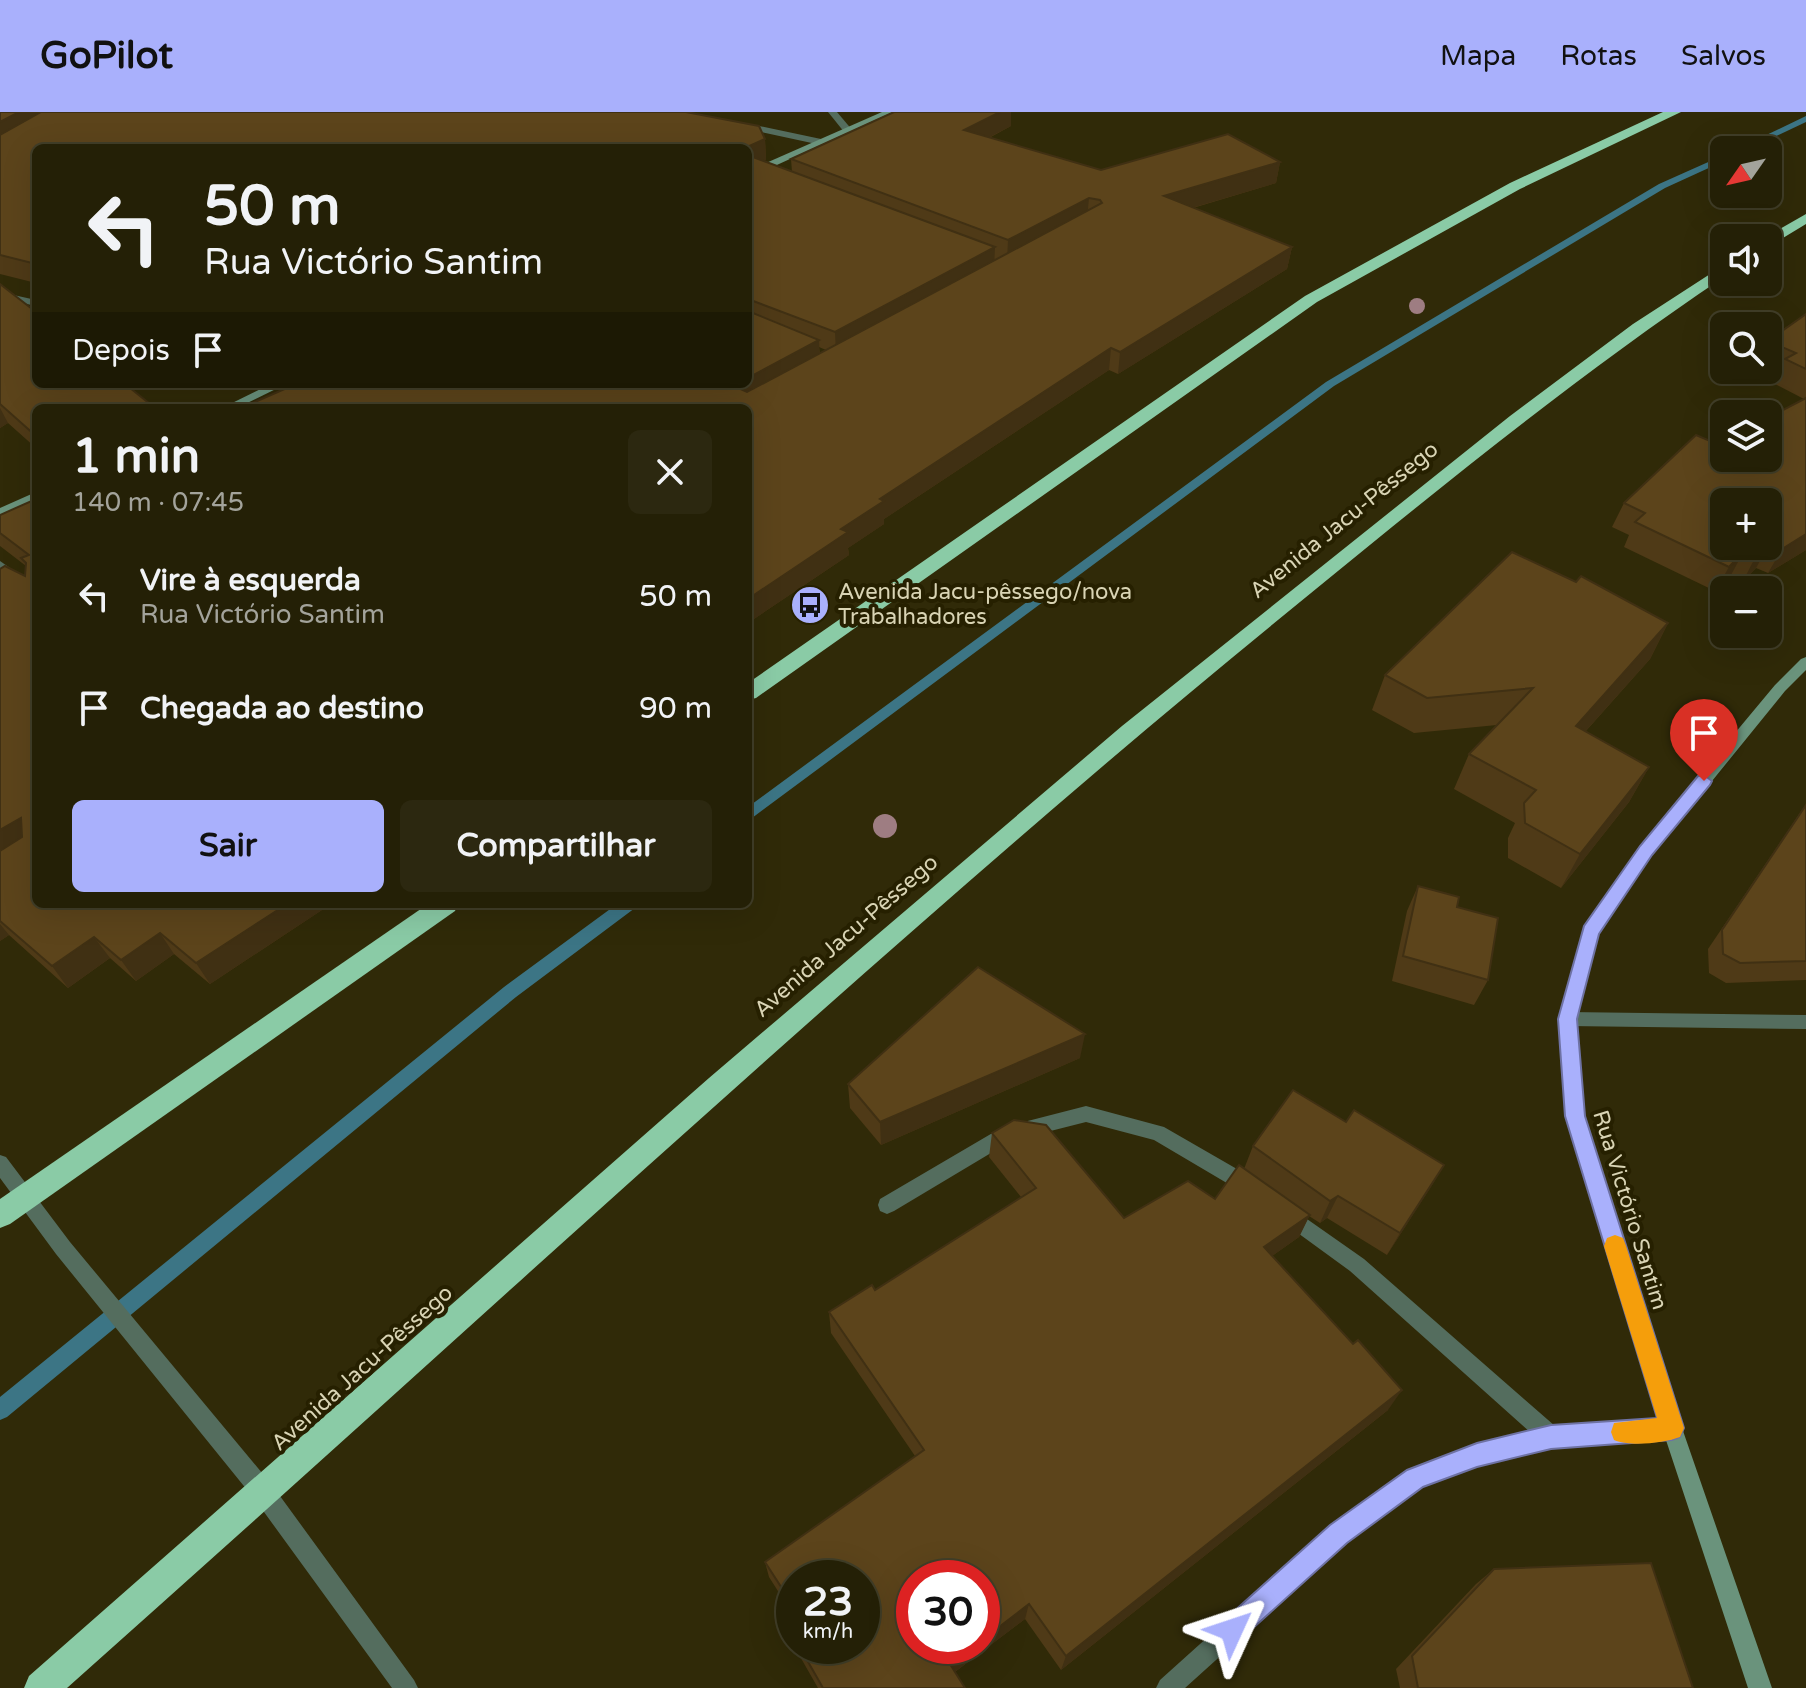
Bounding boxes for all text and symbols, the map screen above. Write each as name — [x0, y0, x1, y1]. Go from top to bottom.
text: GoPilot — [40, 33, 173, 79]
text: Mapa — [1440, 39, 1516, 73]
text: Rotas — [1560, 39, 1637, 73]
text: Salvos — [1681, 39, 1766, 73]
north arrow — [1710, 136, 1782, 208]
map controls — [1710, 136, 1782, 648]
text: 50 m — [204, 173, 340, 240]
icon: left — [72, 176, 176, 280]
button: sound — [1710, 224, 1782, 296]
text: Rua Victório Santim — [204, 241, 543, 284]
button: search — [1710, 312, 1782, 384]
icon: arrive — [186, 328, 230, 372]
text: Depois — [72, 332, 170, 369]
button: layers — [1710, 400, 1782, 472]
text: 1 min — [72, 428, 200, 486]
button: close — [628, 430, 712, 514]
street label: Avenida Jacu-Pêssego — [1245, 436, 1443, 604]
text: 140 m · 07:45 — [72, 487, 244, 518]
button: + — [1710, 488, 1782, 560]
text: Vire à esquerda — [140, 562, 361, 599]
icon: left — [72, 574, 116, 618]
button: − — [1710, 576, 1782, 648]
text: 50 m — [639, 578, 712, 615]
place label: Avenida Jacu-pêssego/nova Trabalhadores — [838, 579, 1132, 630]
bus stop icon: Avenida Jacu-pêssego/nova Trabalhadores — [789, 584, 831, 626]
text: Rua Victório Santim — [140, 599, 385, 630]
icon: arrive — [72, 686, 116, 730]
text: Chegada ao destino — [140, 690, 424, 727]
text: 90 m — [639, 690, 712, 727]
pin — [1670, 699, 1738, 781]
icon: arrive — [1682, 711, 1726, 755]
button: Sair — [72, 800, 384, 892]
button: Compartilhar — [400, 800, 712, 892]
street label: Avenida Jacu-Pêssego — [749, 849, 943, 1023]
street label: Rua Victório Santim — [1587, 1107, 1673, 1313]
street label: Avenida Jacu-Pêssego — [266, 1280, 458, 1456]
speed limit sign: 30 — [896, 1560, 1000, 1664]
text: 23 — [803, 1578, 853, 1626]
position arrow — [1190, 1588, 1274, 1672]
text: km/h — [803, 1620, 853, 1644]

